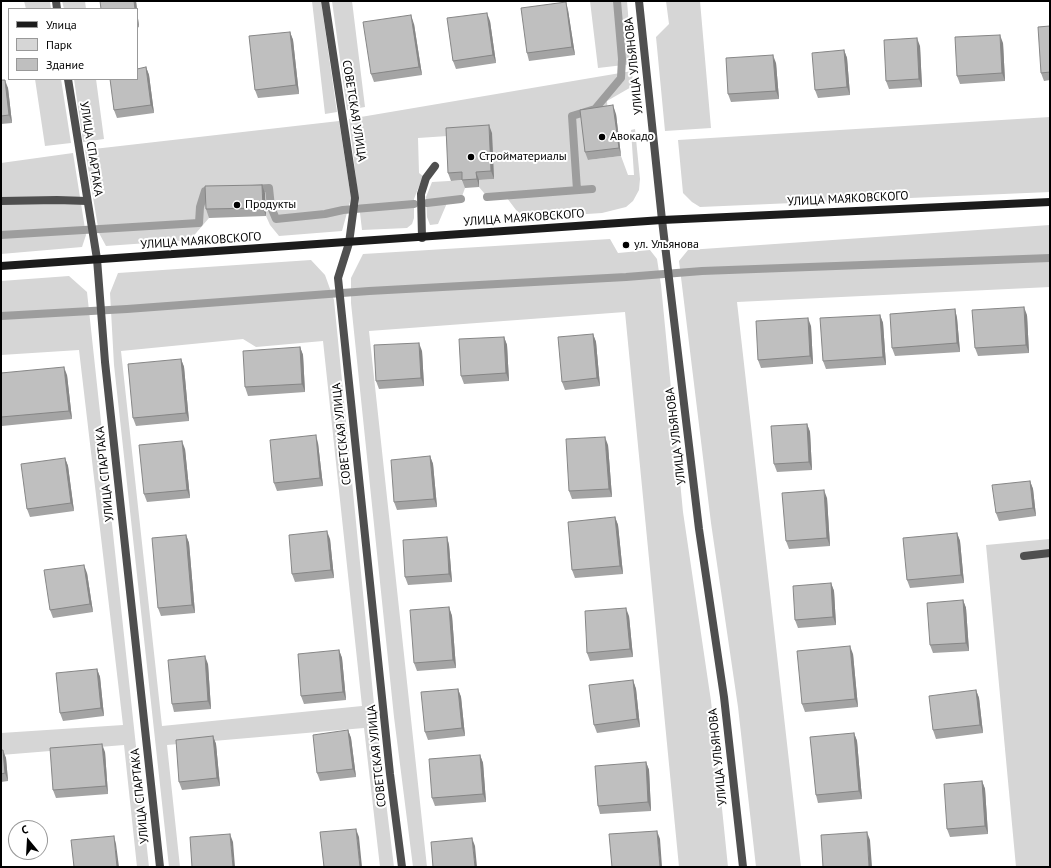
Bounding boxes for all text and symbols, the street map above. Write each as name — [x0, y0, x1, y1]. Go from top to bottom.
legend — [8, 8, 138, 80]
text: Улица — [46, 17, 77, 32]
street label: УЛИЦА УЛЬЯНОВА — [622, 17, 646, 115]
text: Парк — [46, 37, 72, 52]
text: Здание — [46, 57, 84, 72]
street label: СОВЕТСКАЯ УЛИЦА — [339, 59, 369, 163]
street label: УЛИЦА СПАРТАКА — [76, 101, 106, 197]
place label: Авокадо — [610, 130, 654, 144]
marker: Авокадо — [597, 132, 607, 142]
place label: Стройматериалы — [479, 150, 567, 164]
marker: Стройматериалы — [466, 152, 476, 162]
street label: УЛИЦА МАЯКОВСКОГО — [787, 189, 909, 209]
place label: Продукты — [245, 198, 296, 212]
marker: Продукты — [232, 200, 242, 210]
street label: УЛИЦА МАЯКОВСКОГО — [463, 207, 585, 229]
street label: УЛИЦА МАЯКОВСКОГО — [140, 230, 262, 252]
place label: ул. Ульянова — [634, 238, 699, 252]
marker: ул. Ульянова — [621, 240, 631, 250]
street label: СОВЕТСКАЯ УЛИЦА — [329, 382, 355, 486]
street label: УЛИЦА УЛЬЯНОВА — [663, 387, 689, 485]
street label: УЛИЦА СПАРТАКА — [93, 426, 117, 522]
street label: СОВЕТСКАЯ УЛИЦА — [364, 704, 390, 808]
street label: УЛИЦА УЛЬЯНОВА — [706, 708, 730, 806]
street label: УЛИЦА СПАРТАКА — [128, 748, 152, 844]
north arrow — [8, 820, 48, 860]
text: С — [20, 822, 30, 837]

